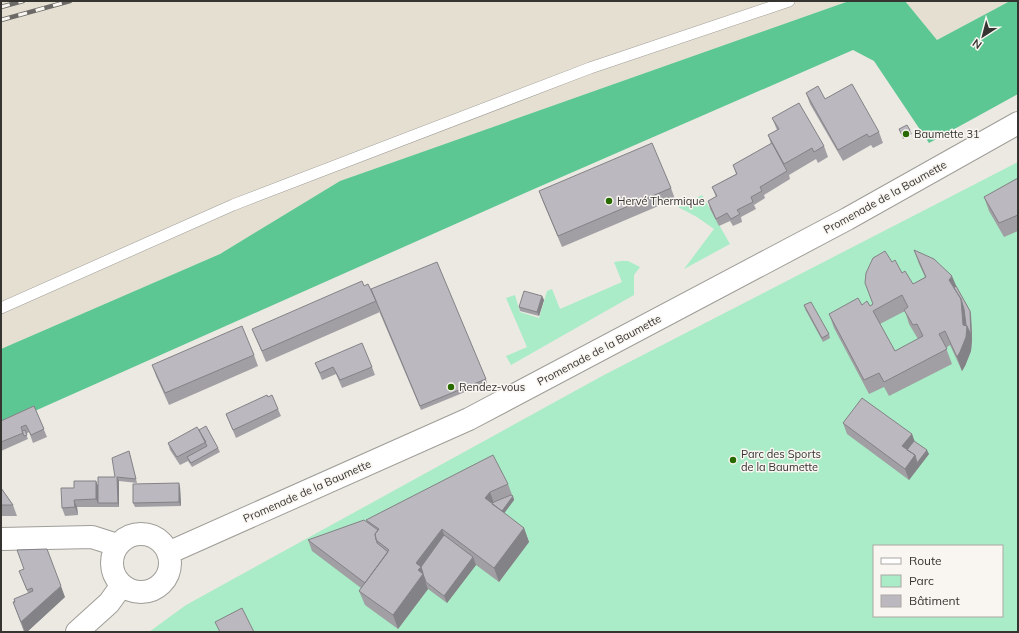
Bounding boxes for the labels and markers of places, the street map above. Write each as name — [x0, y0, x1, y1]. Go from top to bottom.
place label: Baumette 31 — [914, 127, 980, 141]
marker: Baumette 31 — [901, 129, 911, 139]
place label: Hervé Thermique — [617, 194, 705, 208]
marker: Hervé Thermique — [604, 196, 614, 206]
place label: Rendez-vous — [459, 380, 525, 394]
marker: Rendez-vous — [446, 382, 456, 392]
place label: Parc des Sports de la Baumette — [741, 447, 821, 474]
marker: Parc des Sports de la Baumette — [728, 455, 738, 465]

